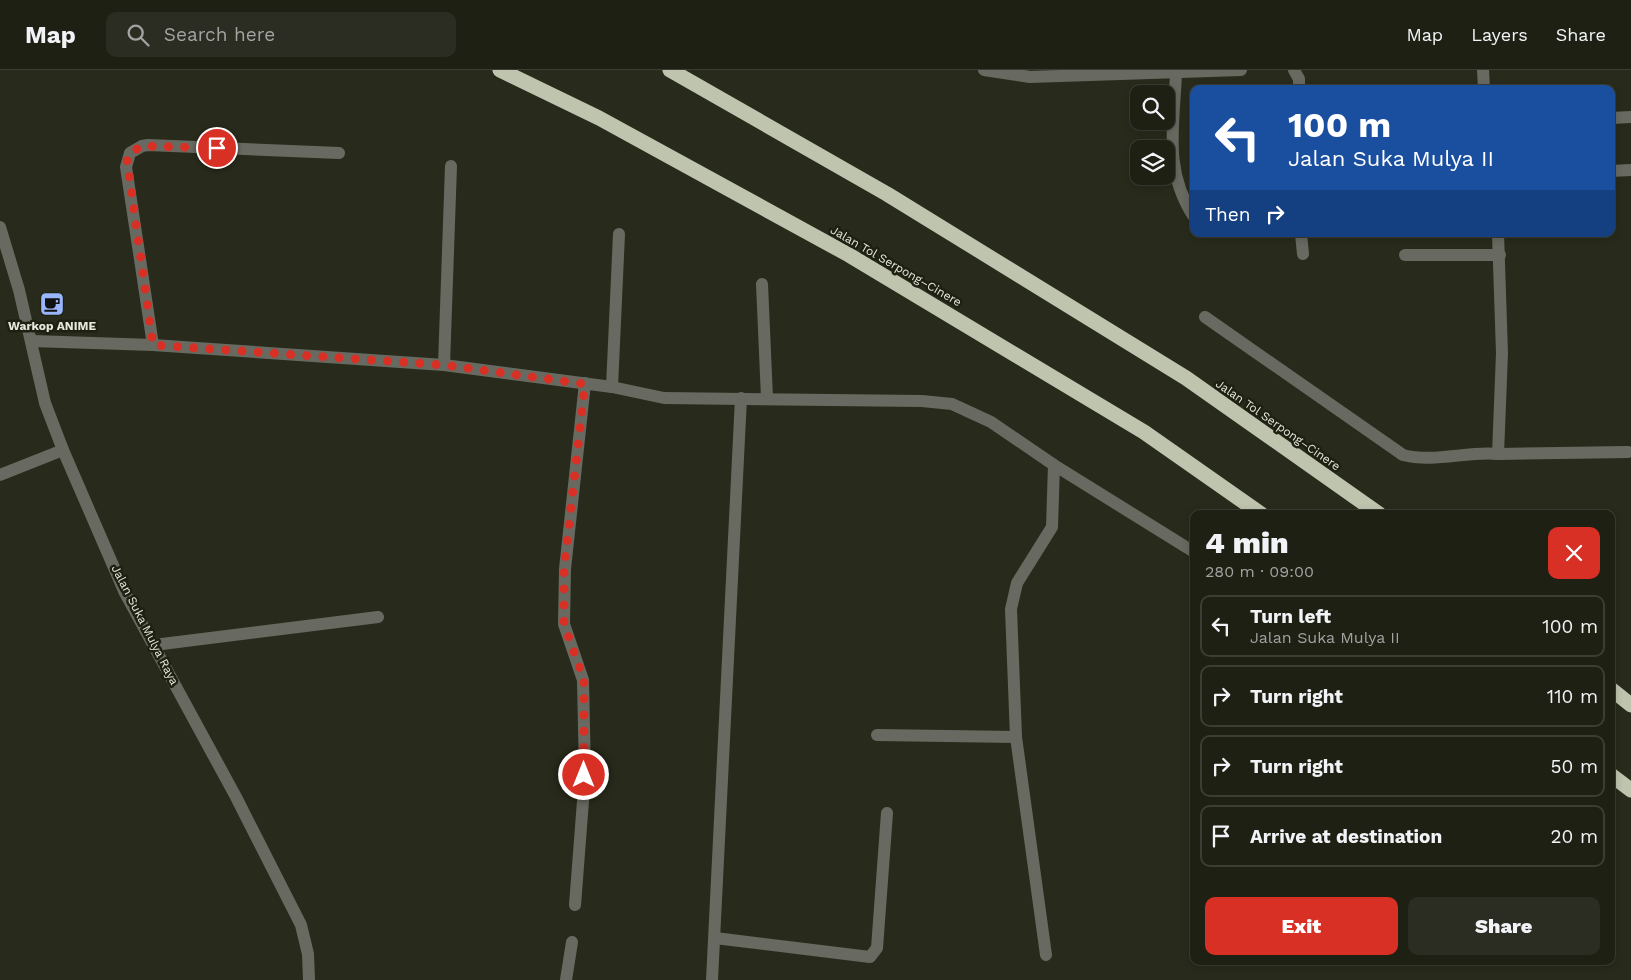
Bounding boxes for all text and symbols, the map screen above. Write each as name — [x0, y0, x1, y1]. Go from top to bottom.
search box — [106, 12, 456, 57]
text: Map — [25, 21, 76, 49]
icon: search — [124, 21, 152, 49]
text: Search here — [164, 23, 275, 46]
text: Map — [1406, 24, 1443, 45]
text: Layers — [1471, 24, 1528, 45]
text: Share — [1556, 24, 1606, 45]
map controls — [1130, 85, 1175, 185]
button: search — [1130, 85, 1175, 130]
text: 100 m — [1288, 104, 1391, 146]
icon: left — [1205, 105, 1270, 170]
pin — [196, 127, 238, 169]
icon: arrive — [203, 134, 231, 162]
button: layers — [1130, 140, 1175, 185]
text: Jalan Suka Mulya II — [1288, 146, 1494, 171]
icon: right — [1261, 200, 1289, 228]
text: Then — [1205, 203, 1251, 226]
street label: Jalan Tol Serpong–Cinere — [828, 223, 964, 309]
cafe icon: Warkop ANIME — [39, 291, 65, 317]
place label: Warkop ANIME — [8, 319, 96, 333]
street label: Jalan Tol Serpong–Cinere — [1213, 377, 1343, 473]
text: 4 min — [1205, 525, 1289, 560]
button: close — [1548, 527, 1600, 579]
text: 280 m · 09:00 — [1205, 562, 1314, 581]
street label: Jalan Suka Mulya Raya — [109, 563, 181, 687]
text: Turn left — [1250, 605, 1331, 628]
icon: left — [1207, 612, 1235, 640]
text: 100 m — [1542, 615, 1598, 638]
text: Jalan Suka Mulya II — [1250, 628, 1400, 647]
icon: right — [1207, 682, 1235, 710]
text: Turn right — [1250, 685, 1343, 708]
text: 110 m — [1547, 685, 1598, 708]
position arrow — [557, 748, 609, 800]
icon: right — [1207, 752, 1235, 780]
text: Turn right — [1250, 755, 1343, 778]
text: 50 m — [1551, 755, 1598, 778]
icon: arrive — [1207, 822, 1235, 850]
text: Arrive at destination — [1250, 825, 1442, 848]
text: 20 m — [1551, 825, 1598, 848]
button: Exit — [1205, 897, 1398, 955]
button: Share — [1408, 897, 1600, 955]

